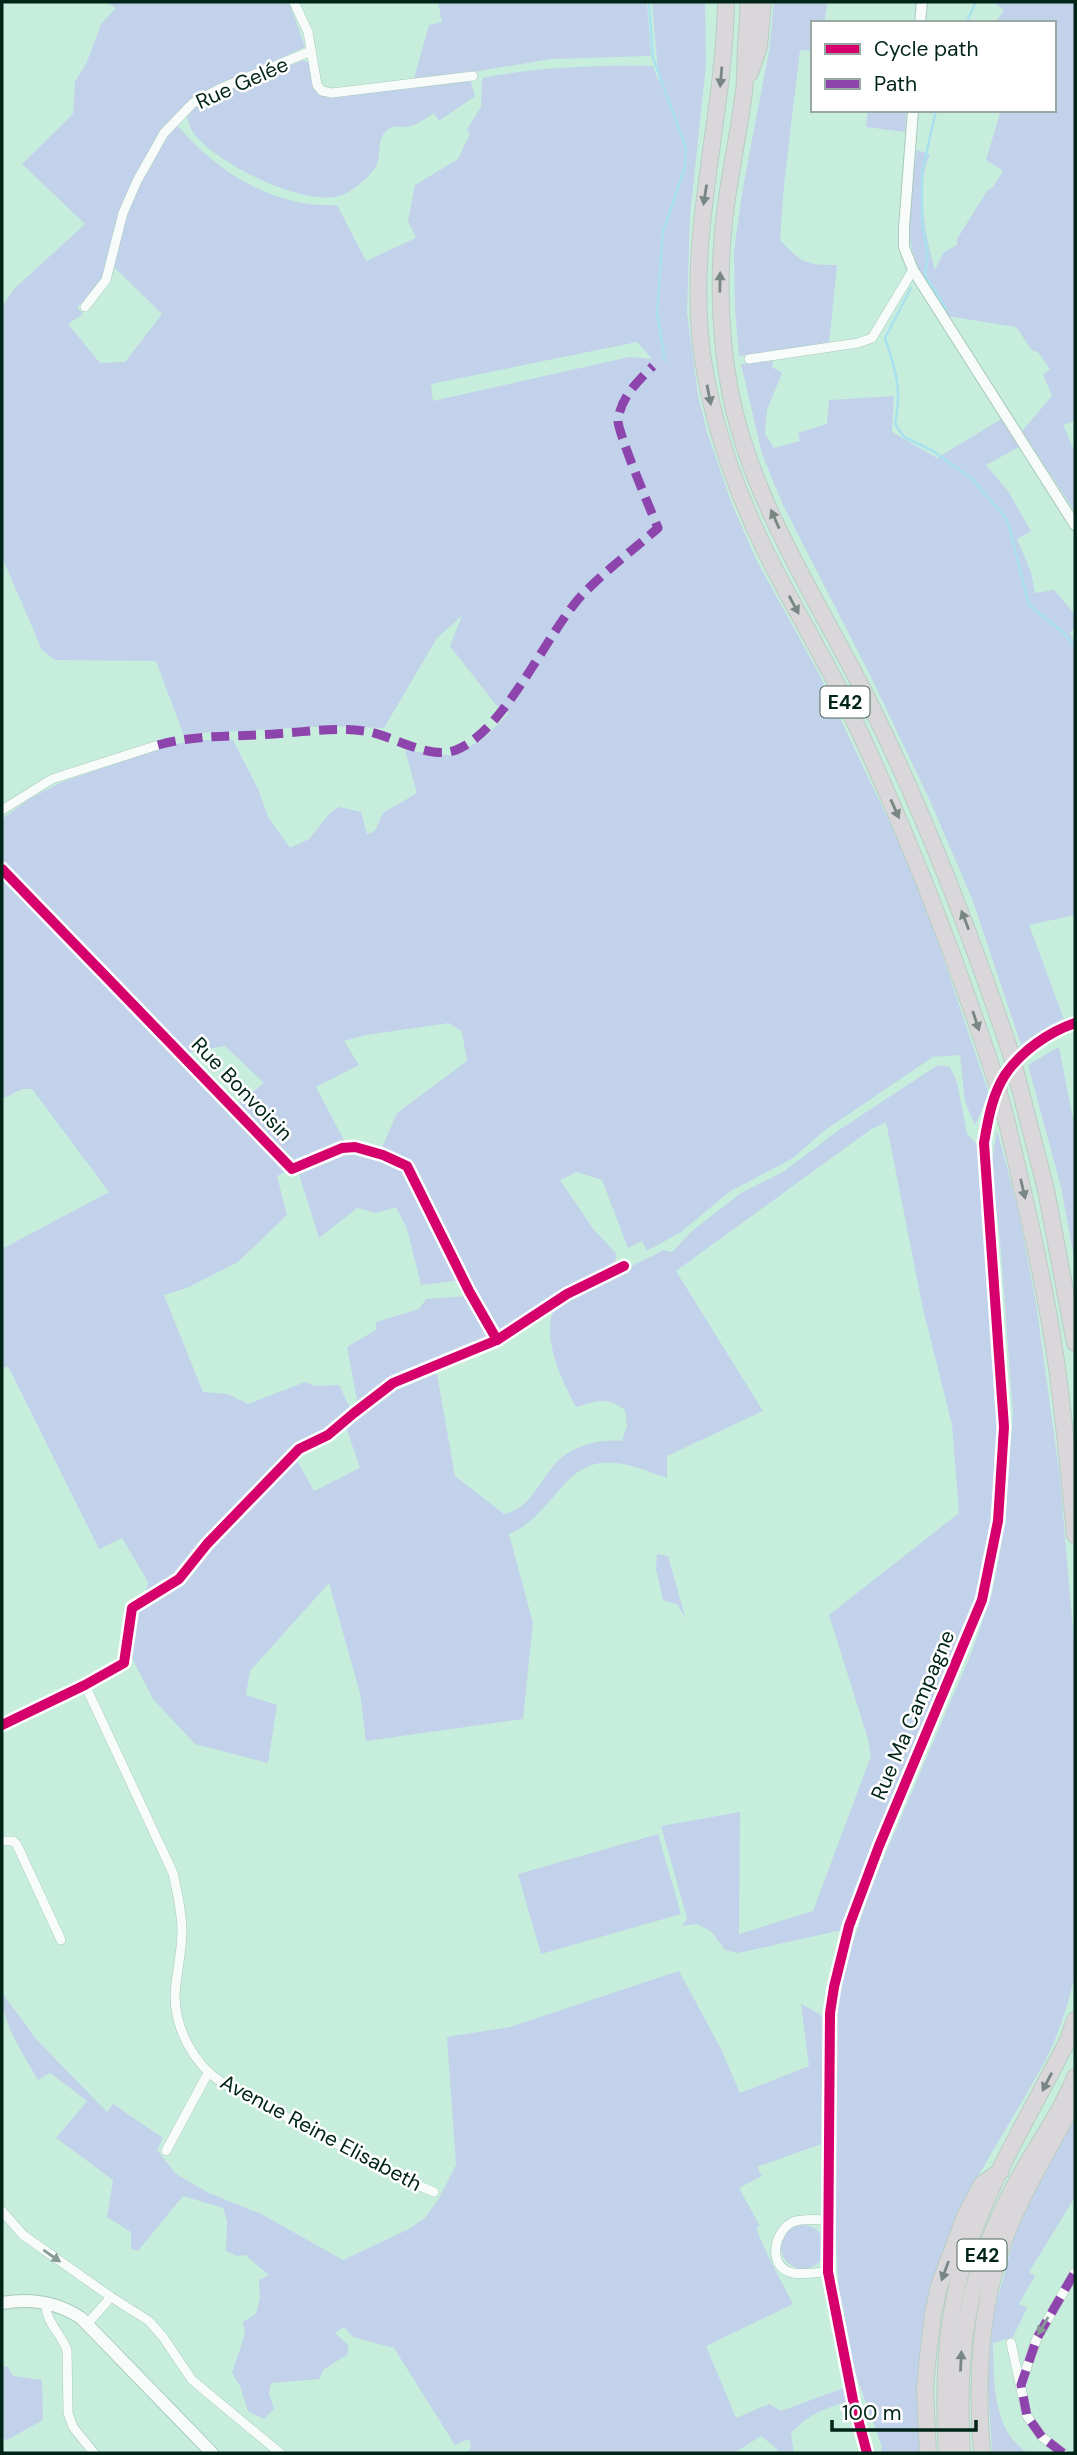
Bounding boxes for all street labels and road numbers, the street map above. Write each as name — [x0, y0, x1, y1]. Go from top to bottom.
street label: Rue Gelée — [191, 50, 293, 116]
road number: E42 — [820, 687, 870, 718]
street label: Rue Bonvoisin — [185, 1031, 299, 1147]
street label: Rue Ma Campagne — [865, 1626, 962, 1804]
street label: Avenue Reine Elisabeth — [216, 2068, 426, 2198]
road number: E42 — [958, 2240, 1006, 2270]

